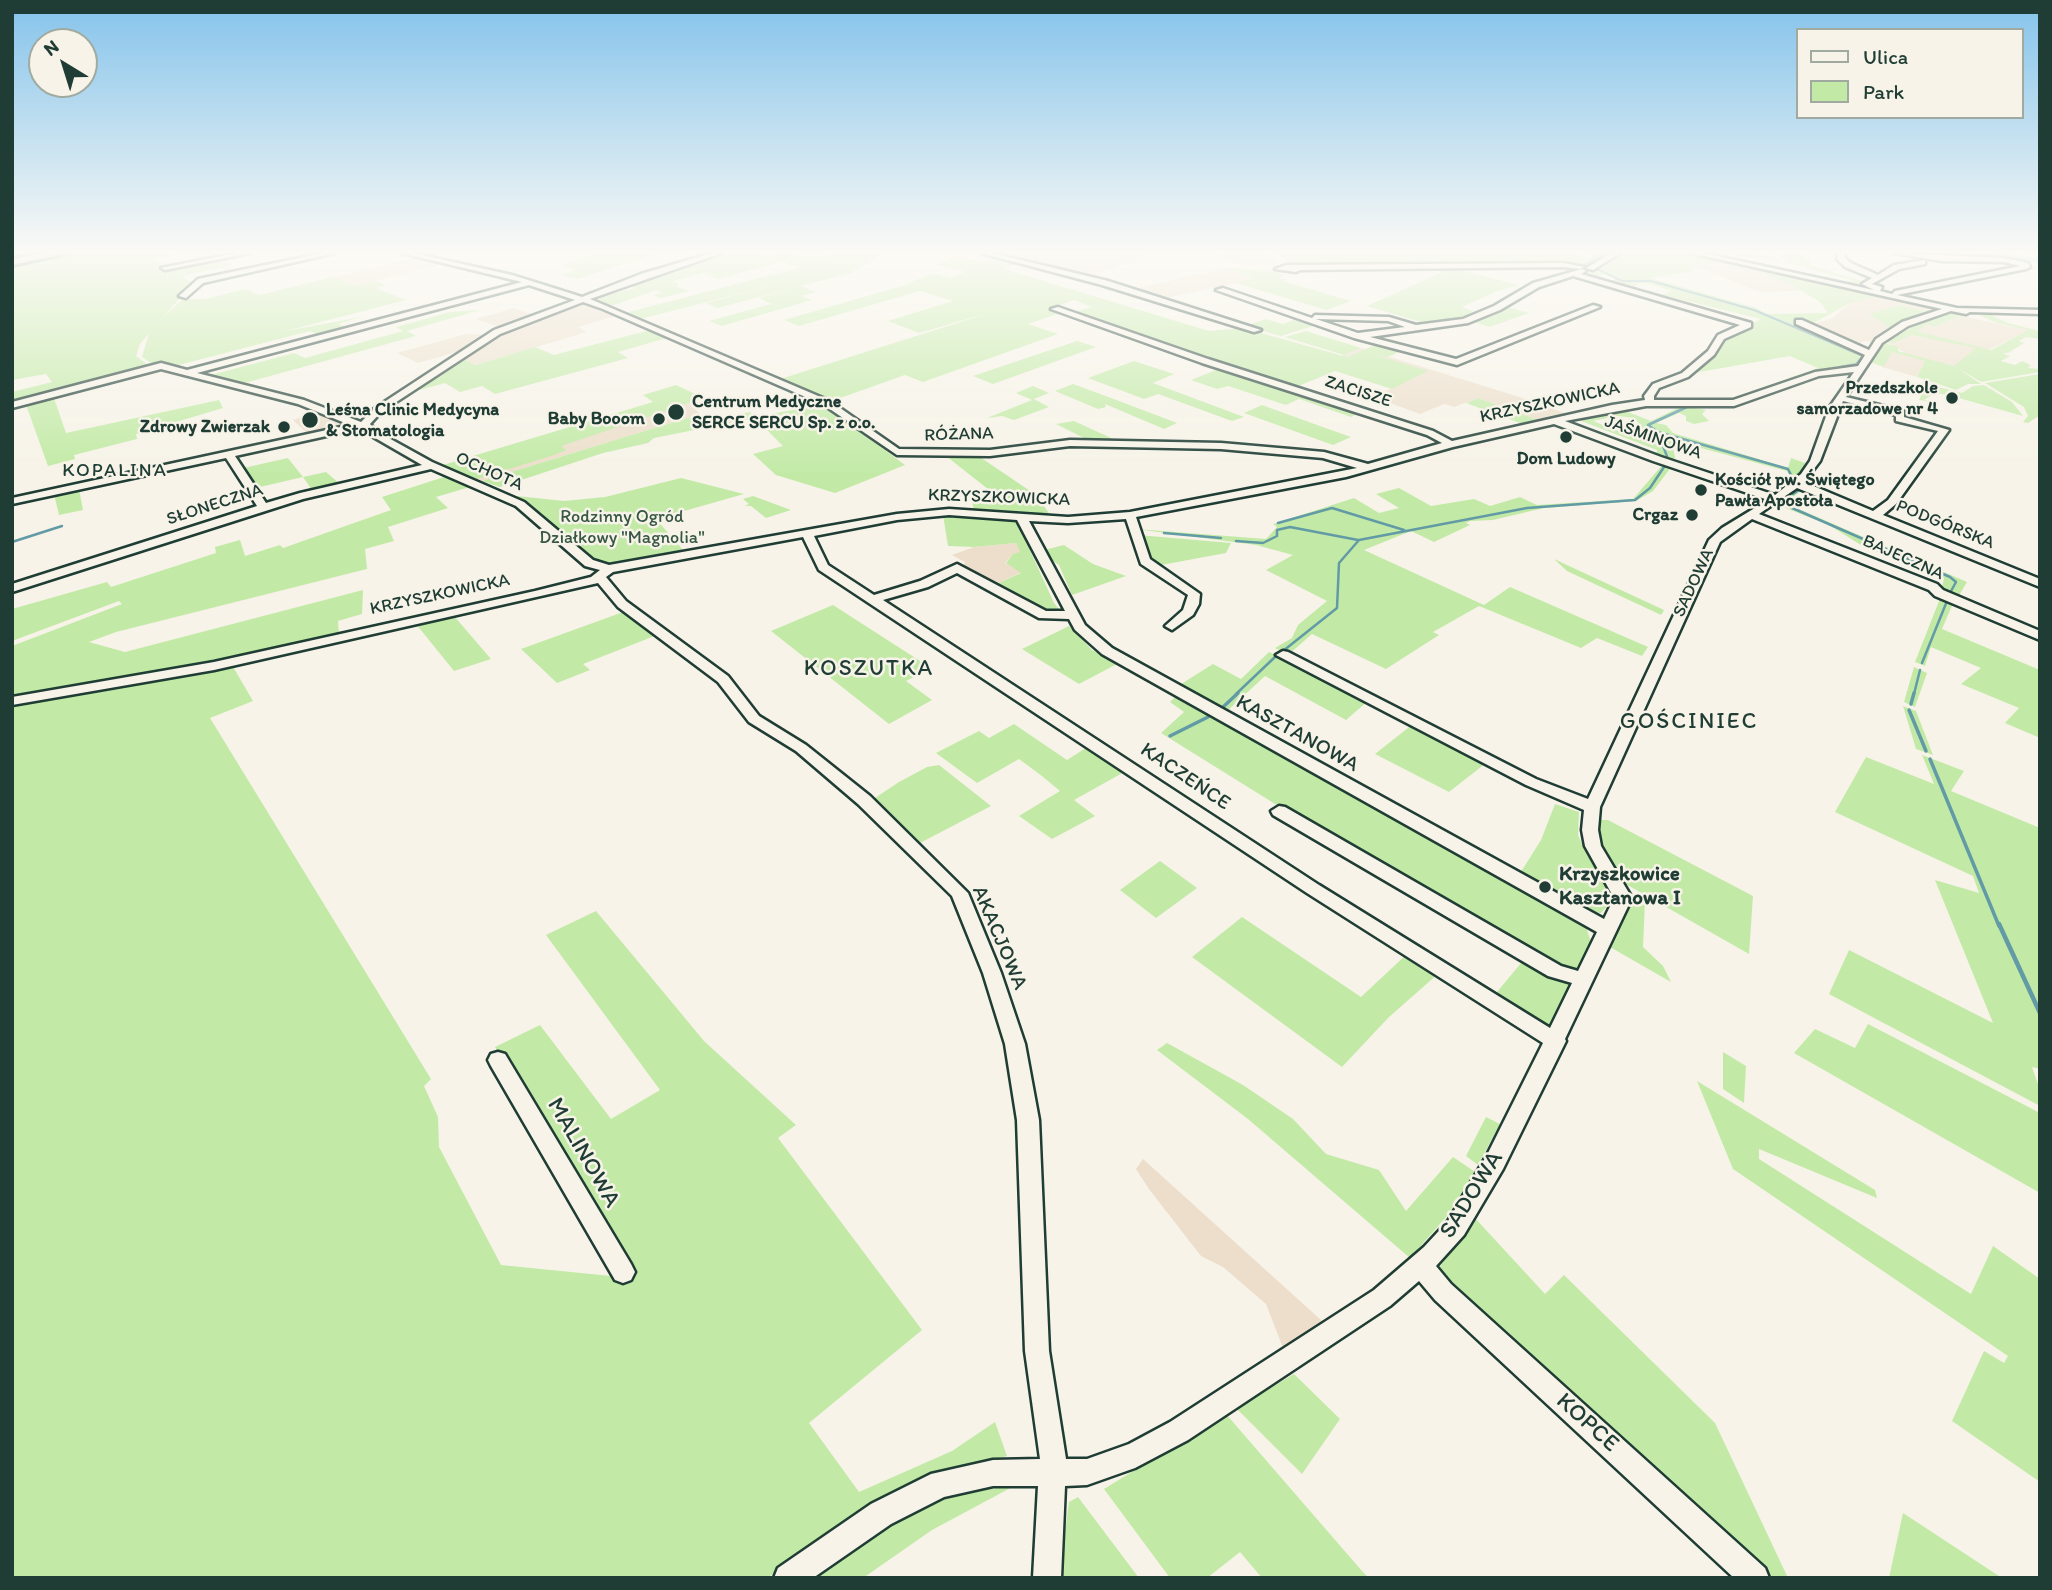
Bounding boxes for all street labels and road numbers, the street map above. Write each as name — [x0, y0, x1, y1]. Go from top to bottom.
street label: ZACISZE — [1322, 371, 1394, 413]
street label: KRZYSZKOWICKA — [1478, 378, 1622, 428]
street label: JAŚMINOWA — [1602, 411, 1704, 465]
street label: RÓŻANA — [924, 423, 994, 447]
street label: OCHOTA — [452, 448, 526, 496]
street label: SŁONECZNA — [164, 479, 266, 531]
street label: KRZYSZKOWICKA — [927, 485, 1071, 511]
street label: PODGÓRSKA — [1893, 495, 1997, 555]
street label: BAJECZNA — [1859, 530, 1947, 586]
street label: SADOWA — [1669, 545, 1719, 621]
street label: KRZYSZKOWICKA — [368, 570, 512, 620]
street label: KASZTANOWA — [1231, 690, 1363, 778]
street label: KACZEŃCE — [1135, 738, 1235, 816]
street label: AKACJOWA — [966, 882, 1032, 994]
street label: MALINOWA — [540, 1093, 626, 1213]
street label: SADOWA — [1434, 1146, 1510, 1244]
street label: KOPCE — [1550, 1387, 1624, 1459]

